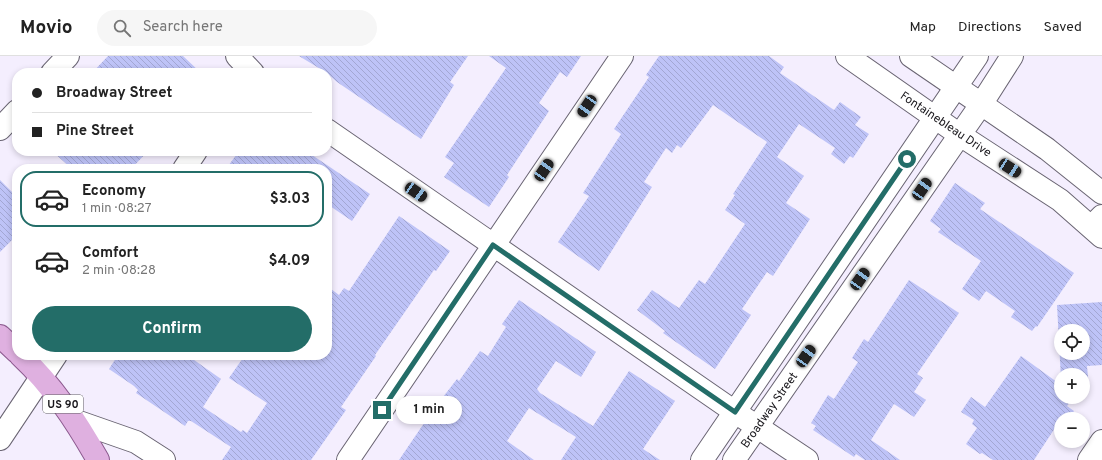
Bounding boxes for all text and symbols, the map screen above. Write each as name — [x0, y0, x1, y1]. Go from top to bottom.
search box — [97, 10, 377, 46]
text: Movio — [20, 16, 73, 40]
icon: search — [111, 17, 133, 39]
text: Search here — [143, 18, 223, 37]
text: Map — [910, 19, 936, 36]
text: Directions — [958, 19, 1022, 36]
text: Saved — [1044, 19, 1082, 36]
text: Broadway Street — [56, 84, 172, 103]
street label: Fontainebleau Drive — [897, 88, 994, 161]
car — [575, 93, 599, 119]
text: Pine Street — [56, 122, 134, 141]
route start — [898, 150, 916, 168]
car — [997, 156, 1023, 180]
car — [532, 157, 556, 183]
car — [910, 176, 934, 202]
car — [403, 180, 429, 204]
icon: car — [34, 181, 70, 217]
text: Economy — [82, 182, 146, 201]
text: $3.03 — [270, 190, 310, 209]
text: 1 min · 08:27 — [82, 201, 151, 217]
icon: car — [34, 243, 70, 279]
text: Comfort — [82, 244, 139, 263]
text: $4.09 — [269, 252, 310, 271]
text: 2 min · 08:28 — [82, 263, 156, 279]
car — [848, 266, 872, 292]
button: Confirm — [32, 306, 312, 352]
map controls — [1054, 324, 1090, 448]
button: locate — [1054, 324, 1090, 360]
car — [794, 343, 818, 369]
button: + — [1054, 368, 1090, 404]
street label: Broadway Street — [738, 369, 802, 452]
road number: US 90 — [43, 395, 83, 413]
callout: 1 min — [396, 396, 462, 424]
route end — [373, 401, 391, 419]
text: 1 min — [413, 402, 445, 418]
button: − — [1054, 412, 1090, 448]

